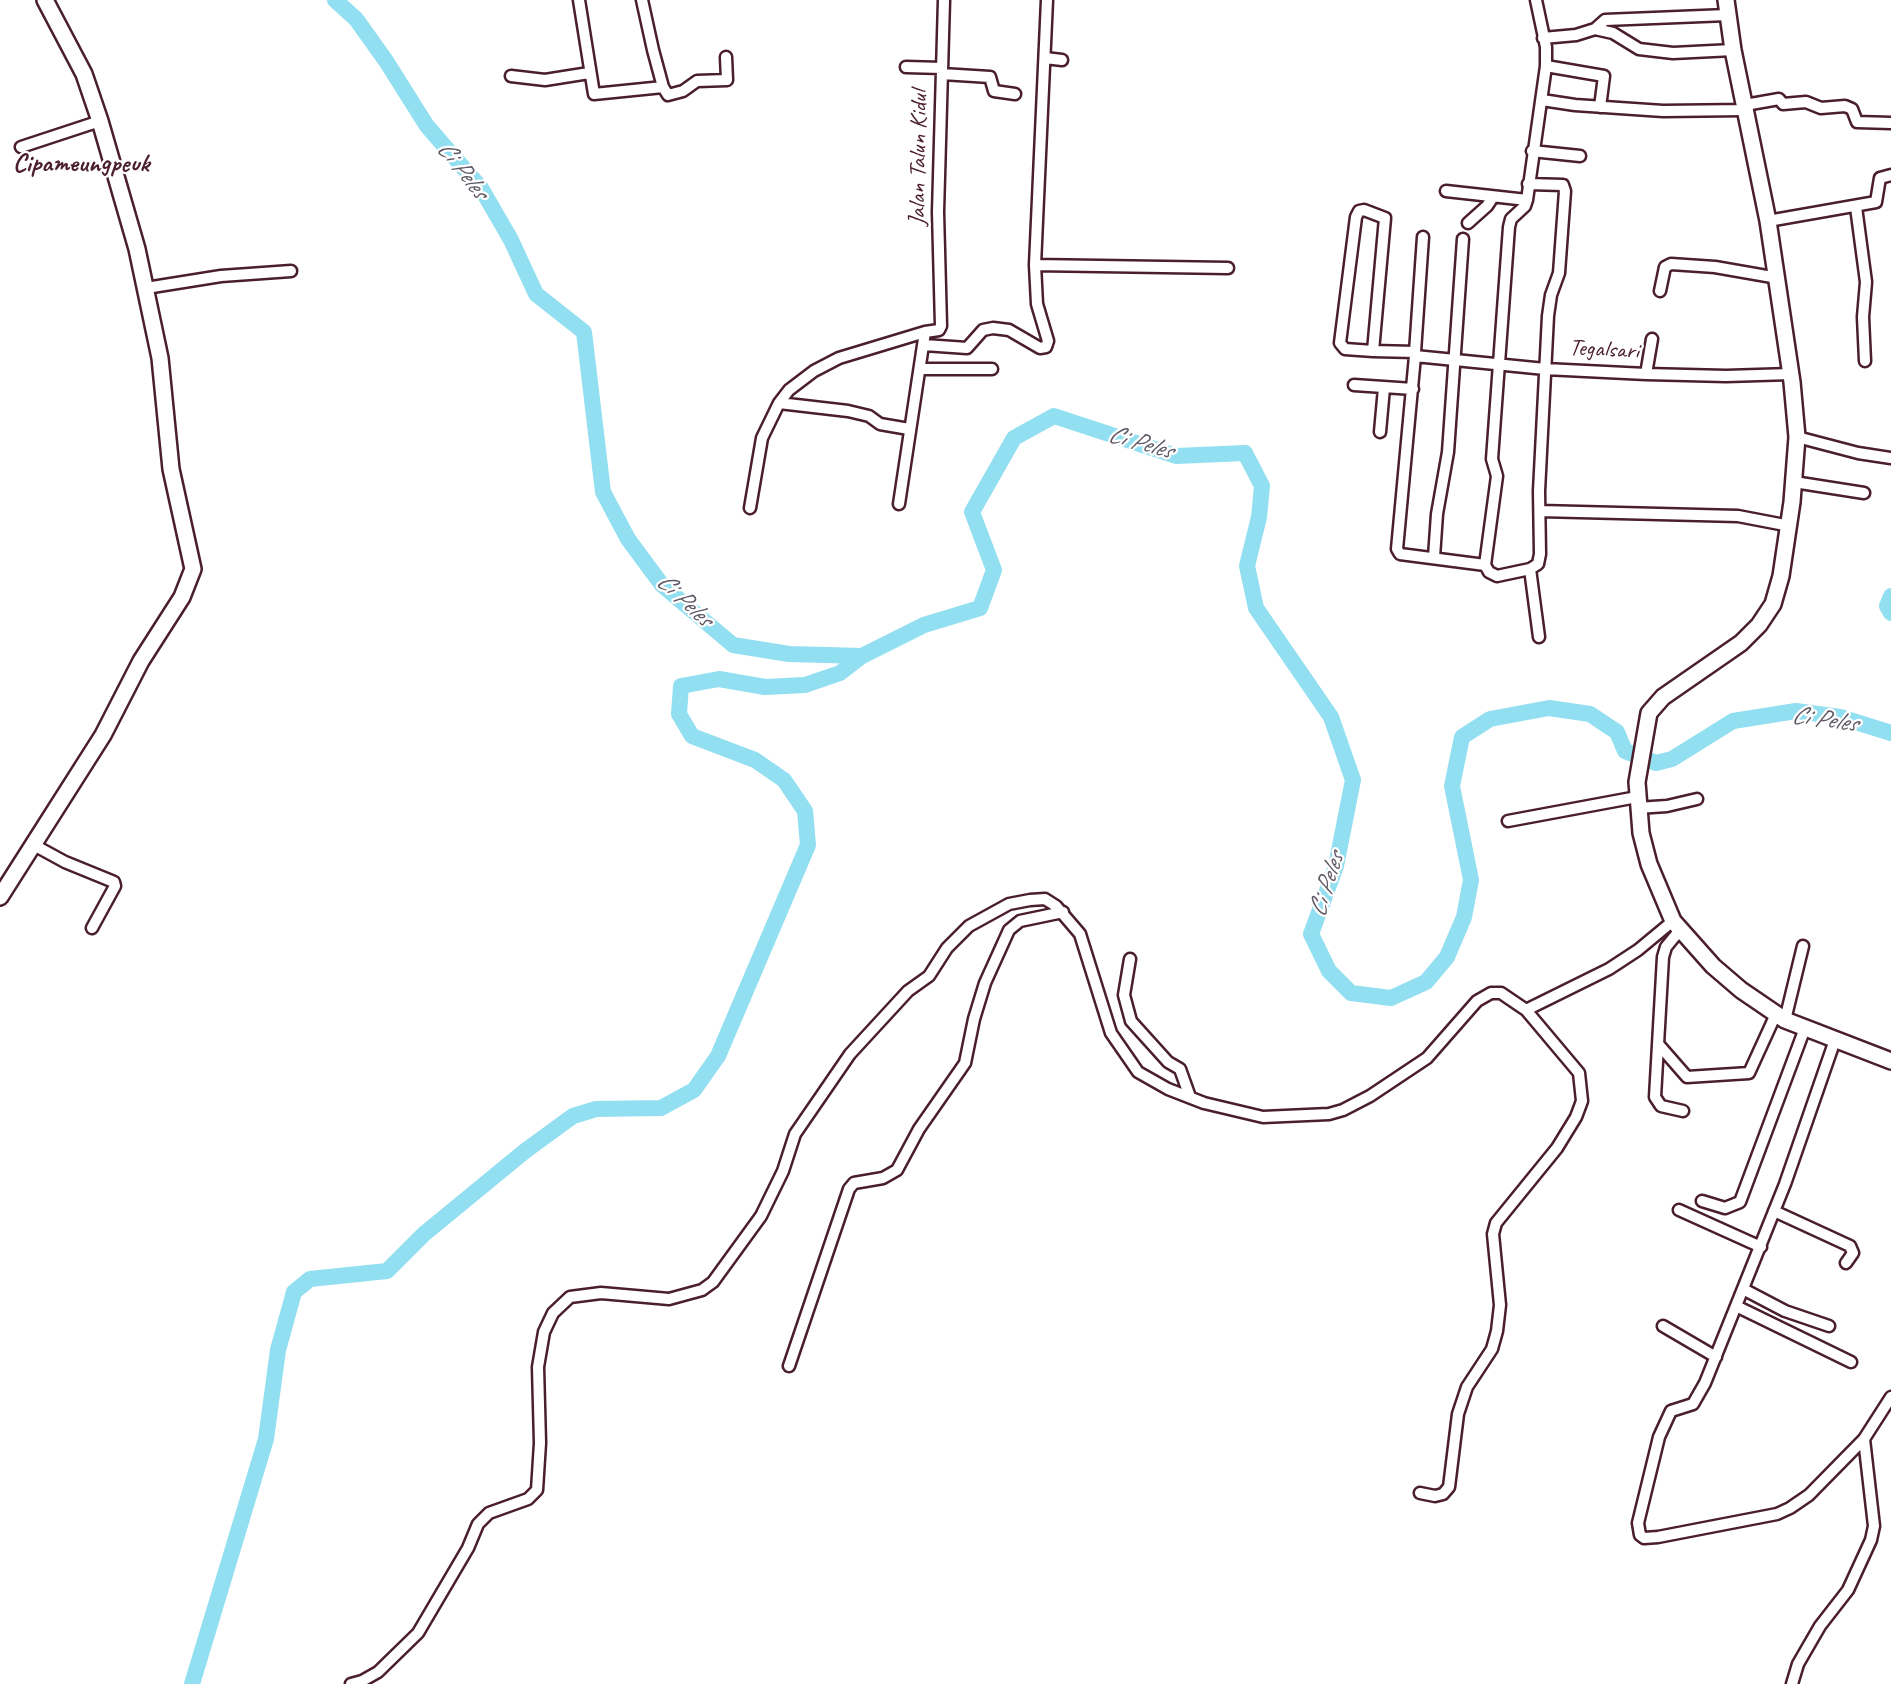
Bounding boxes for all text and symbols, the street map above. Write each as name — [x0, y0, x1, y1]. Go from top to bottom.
street label: Jalan Talun Kidul — [903, 90, 935, 226]
water label: Ci Peles — [430, 135, 494, 205]
district label: Cipameungpeuk — [13, 148, 149, 180]
street label: Tegalsari — [1568, 334, 1640, 366]
water label: Ci Peles — [1104, 419, 1176, 467]
water label: Ci Peles — [649, 566, 719, 634]
water label: Ci Peles — [1789, 700, 1859, 740]
water label: Ci Peles — [1302, 849, 1352, 921]

